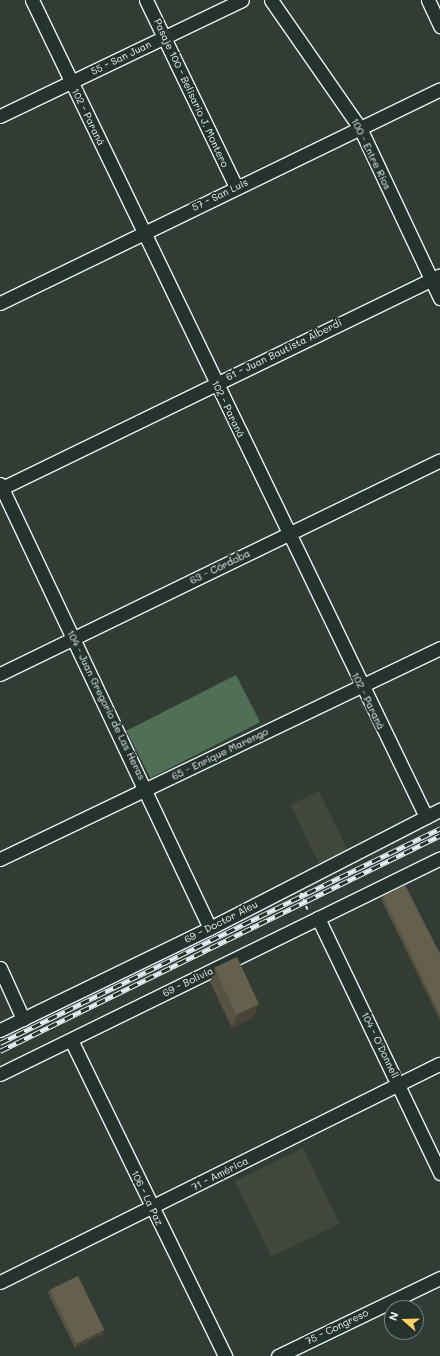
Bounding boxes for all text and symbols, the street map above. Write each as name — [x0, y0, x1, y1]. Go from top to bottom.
street label: Pasaje 100 - Belisario J. Montero — [151, 17, 231, 169]
street label: 55 - San Juan — [89, 38, 153, 78]
street label: 102 - Paraná — [69, 86, 107, 148]
street label: 100 - Entre Ríos — [349, 116, 393, 192]
street label: 57 - San Luis — [190, 176, 250, 214]
street label: 61 - Juan Bautista Alberdi — [224, 317, 344, 383]
street label: 102 - Paraná — [209, 378, 247, 440]
street label: 63 - Córdoba — [188, 547, 252, 587]
street label: 104 - Juan Gregorio de Las Heras — [64, 628, 148, 782]
street label: 102 - Paraná — [349, 670, 387, 732]
street label: 65 - Enrique Marengo — [170, 725, 270, 783]
street label: 69 - Doctor Aleu — [182, 898, 260, 946]
street label: 69 - Bolivia — [161, 965, 215, 999]
street label: 104 - O'Donnell — [359, 1010, 401, 1080]
street label: 71 - América — [190, 1155, 250, 1193]
street label: 106 - La Paz — [128, 1168, 166, 1228]
north arrow — [384, 1300, 424, 1340]
street label: 75 - Congreso — [304, 1307, 370, 1347]
text: N — [385, 1310, 402, 1323]

